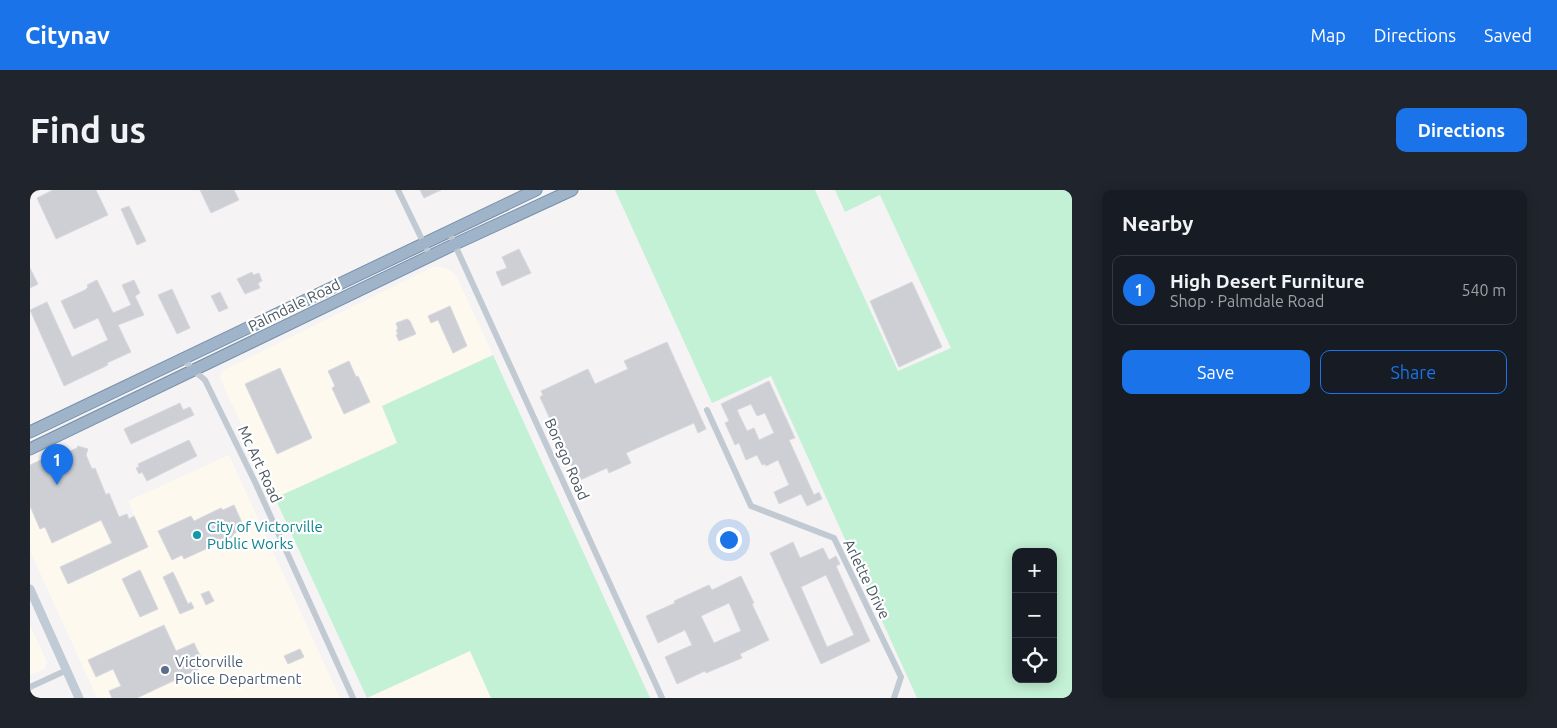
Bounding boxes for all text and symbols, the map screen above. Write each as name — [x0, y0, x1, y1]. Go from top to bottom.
text: Citynav — [25, 22, 110, 49]
text: Map — [1310, 25, 1346, 45]
text: Directions — [1374, 25, 1456, 45]
text: Saved — [1484, 25, 1532, 45]
button: Directions — [1396, 108, 1527, 152]
text: Find us — [30, 110, 146, 150]
text: Nearby — [1122, 211, 1193, 235]
text: High Desert Furniture — [1170, 270, 1365, 292]
street label: Palmdale Road — [245, 275, 343, 335]
text: 1 — [1134, 281, 1144, 299]
text: 540 m — [1461, 281, 1506, 299]
text: Shop · Palmdale Road — [1170, 292, 1324, 310]
button: Save — [1122, 350, 1310, 394]
button: Share — [1320, 350, 1507, 394]
street label: Borego Road — [541, 415, 593, 503]
street label: Mc Art Road — [235, 423, 285, 505]
pin: 1 — [41, 444, 73, 485]
place label: City of Victorville Public Works — [207, 518, 323, 552]
your location — [716, 527, 742, 553]
marker: City of Victorville Public Works — [191, 529, 203, 541]
street label: Arlette Drive — [840, 536, 894, 622]
map controls — [1012, 548, 1057, 683]
button: + — [1012, 548, 1057, 593]
button: − — [1012, 593, 1057, 638]
button: locate — [1012, 638, 1057, 683]
place label: Victorville Police Department — [175, 653, 302, 687]
marker: Victorville Police Department — [159, 664, 171, 676]

